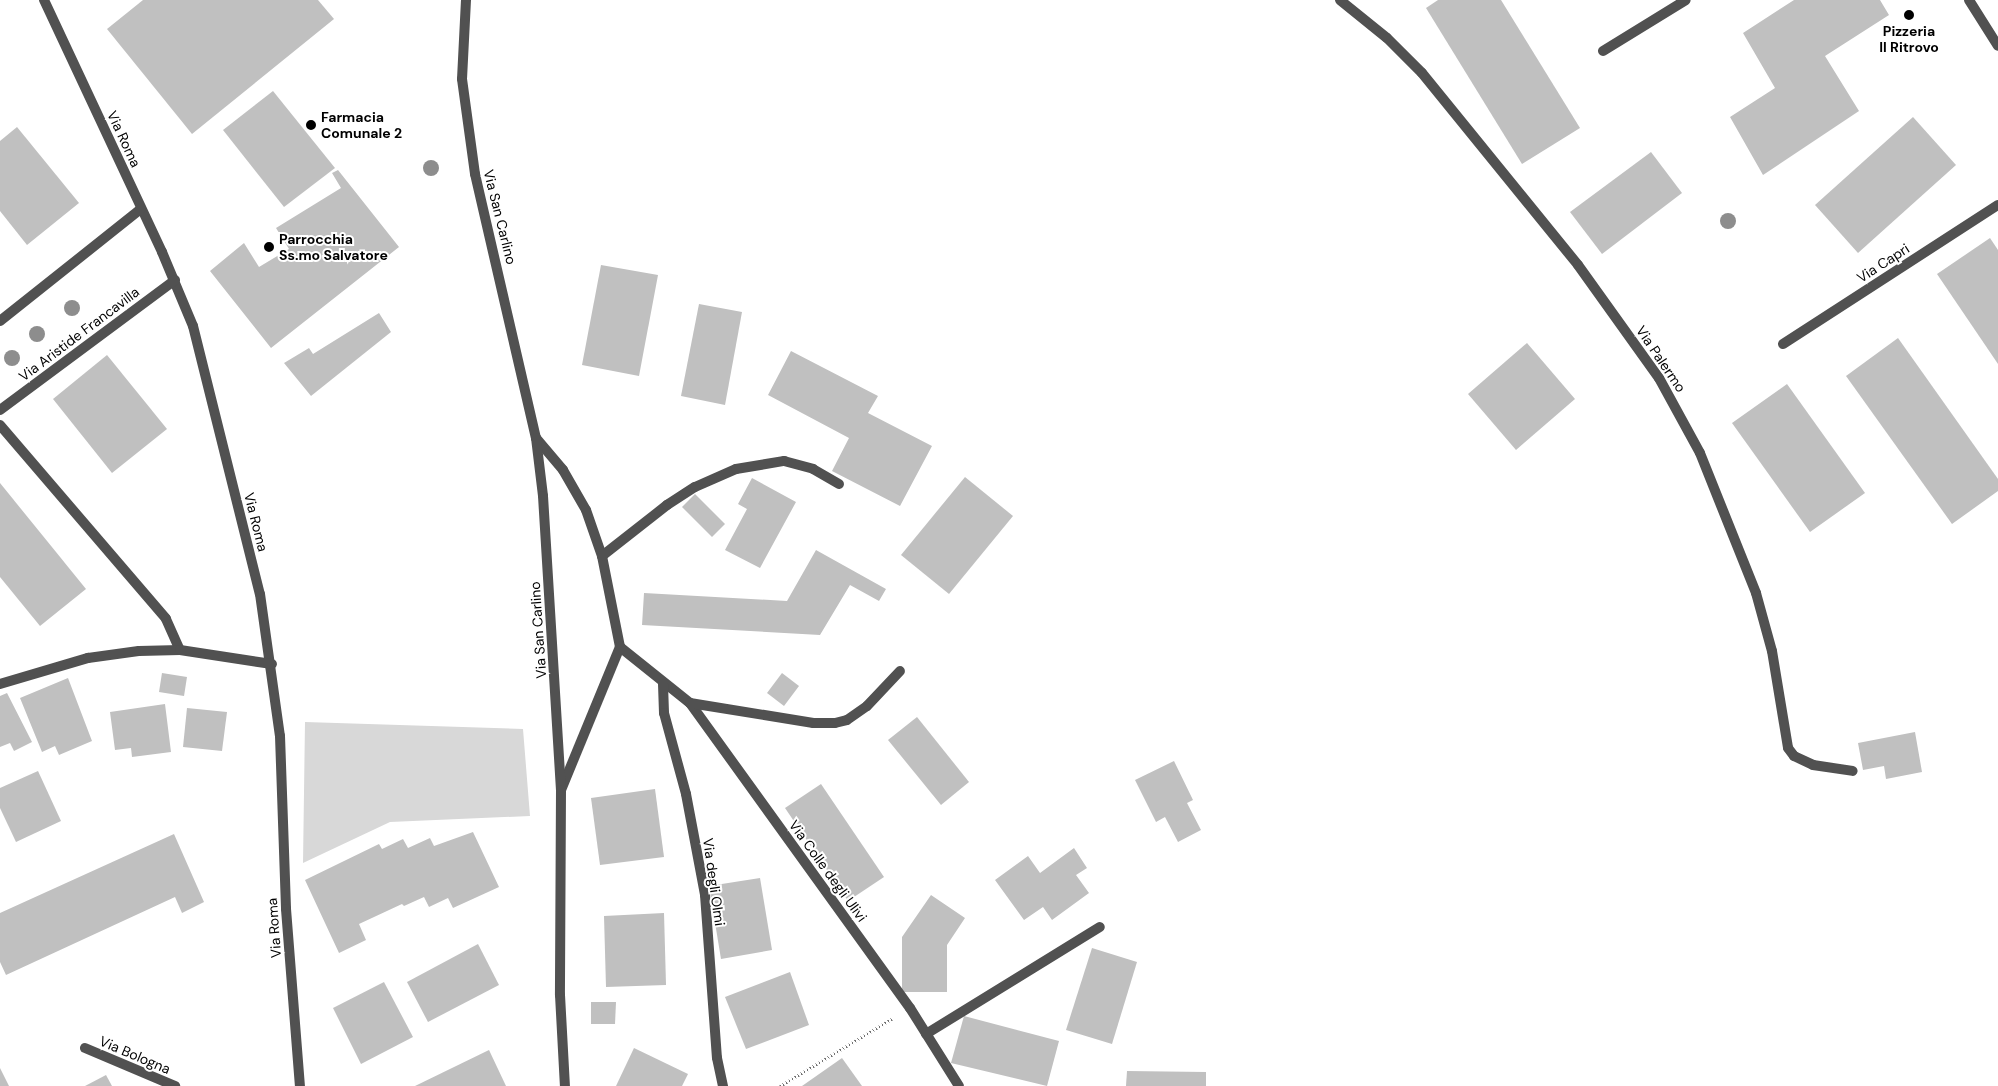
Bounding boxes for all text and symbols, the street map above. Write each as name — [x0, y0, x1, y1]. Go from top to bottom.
marker: Pizzeria Il Ritrovo — [1903, 9, 1915, 21]
place label: Pizzeria Il Ritrovo — [1879, 23, 1939, 56]
street label: Via Roma — [104, 108, 144, 170]
place label: Farmacia Comunale 2 — [321, 109, 402, 142]
marker: Farmacia Comunale 2 — [305, 119, 317, 131]
street label: Via San Carlino — [480, 168, 520, 266]
place label: Parrocchia Ss.mo Salvatore — [279, 231, 388, 264]
street label: Via Capri — [1854, 240, 1912, 286]
marker: Parrocchia Ss.mo Salvatore — [263, 241, 275, 253]
street label: Via Aristide Francavilla — [16, 283, 142, 385]
street label: Via Palermo — [1633, 323, 1689, 395]
street label: Via Roma — [241, 491, 271, 553]
street label: Via San Carlino — [526, 581, 550, 679]
street label: Via Colle degli Ulivi — [786, 817, 870, 925]
street label: Via degli Olmi — [700, 837, 728, 927]
street label: Via Roma — [264, 897, 284, 959]
street label: Via Bologna — [97, 1033, 173, 1077]

